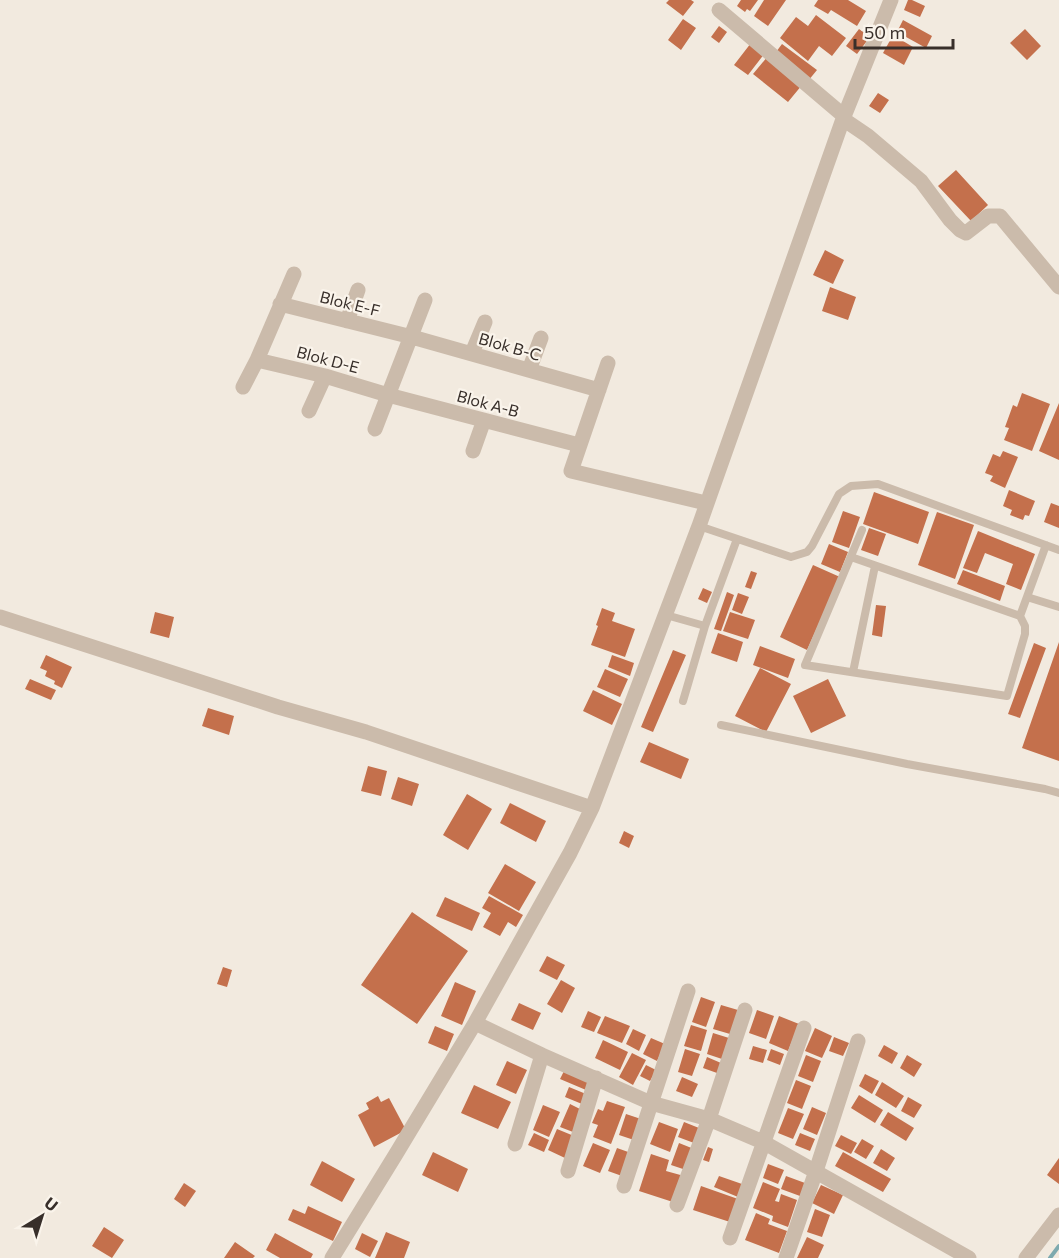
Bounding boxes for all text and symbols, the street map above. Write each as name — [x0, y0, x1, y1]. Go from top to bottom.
scale bar — [855, 12, 952, 50]
text: 50 m — [864, 21, 905, 43]
street label: Blok E-F — [318, 286, 382, 320]
street label: Blok B-C — [477, 328, 543, 364]
street label: Blok D-E — [295, 342, 361, 376]
street label: Blok A-B — [455, 386, 521, 420]
north arrow — [12, 1186, 72, 1246]
text: U — [41, 1193, 62, 1215]

